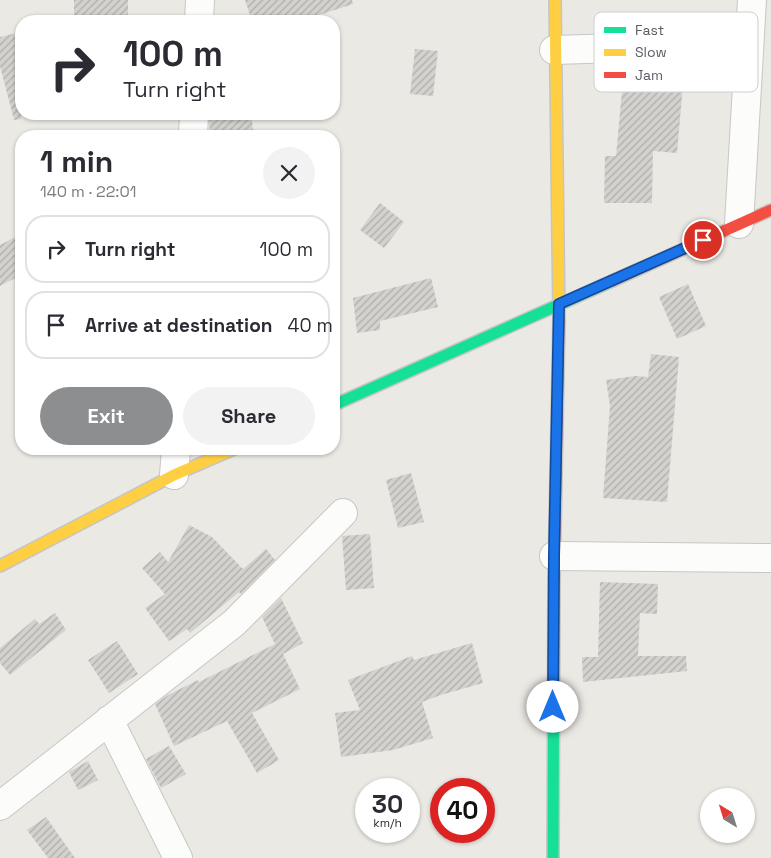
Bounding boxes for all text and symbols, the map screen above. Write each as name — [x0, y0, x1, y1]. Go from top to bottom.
legend — [594, 12, 758, 92]
text: Fast — [635, 21, 664, 39]
text: 100 m — [123, 32, 223, 76]
icon: right — [40, 35, 105, 100]
text: Slow — [635, 43, 667, 61]
text: Jam — [635, 66, 663, 84]
text: Turn right — [123, 75, 226, 103]
text: 1 min — [40, 142, 113, 181]
button: close — [263, 147, 315, 199]
text: 140 m · 22:01 — [40, 181, 136, 202]
pin — [682, 219, 724, 261]
icon: arrive — [689, 226, 717, 254]
icon: right — [42, 235, 70, 263]
text: Turn right — [85, 237, 175, 262]
text: 100 m — [259, 237, 313, 262]
icon: arrive — [42, 311, 70, 339]
text: Arrive at destination — [85, 313, 273, 338]
text: 40 m — [288, 313, 333, 338]
button: Exit — [40, 387, 173, 445]
button: Share — [183, 387, 315, 445]
position arrow — [526, 680, 578, 732]
speed limit sign: 40 — [430, 778, 495, 843]
text: 30 — [372, 788, 403, 820]
north arrow — [700, 788, 755, 842]
map controls — [700, 788, 755, 843]
text: km/h — [373, 815, 402, 831]

